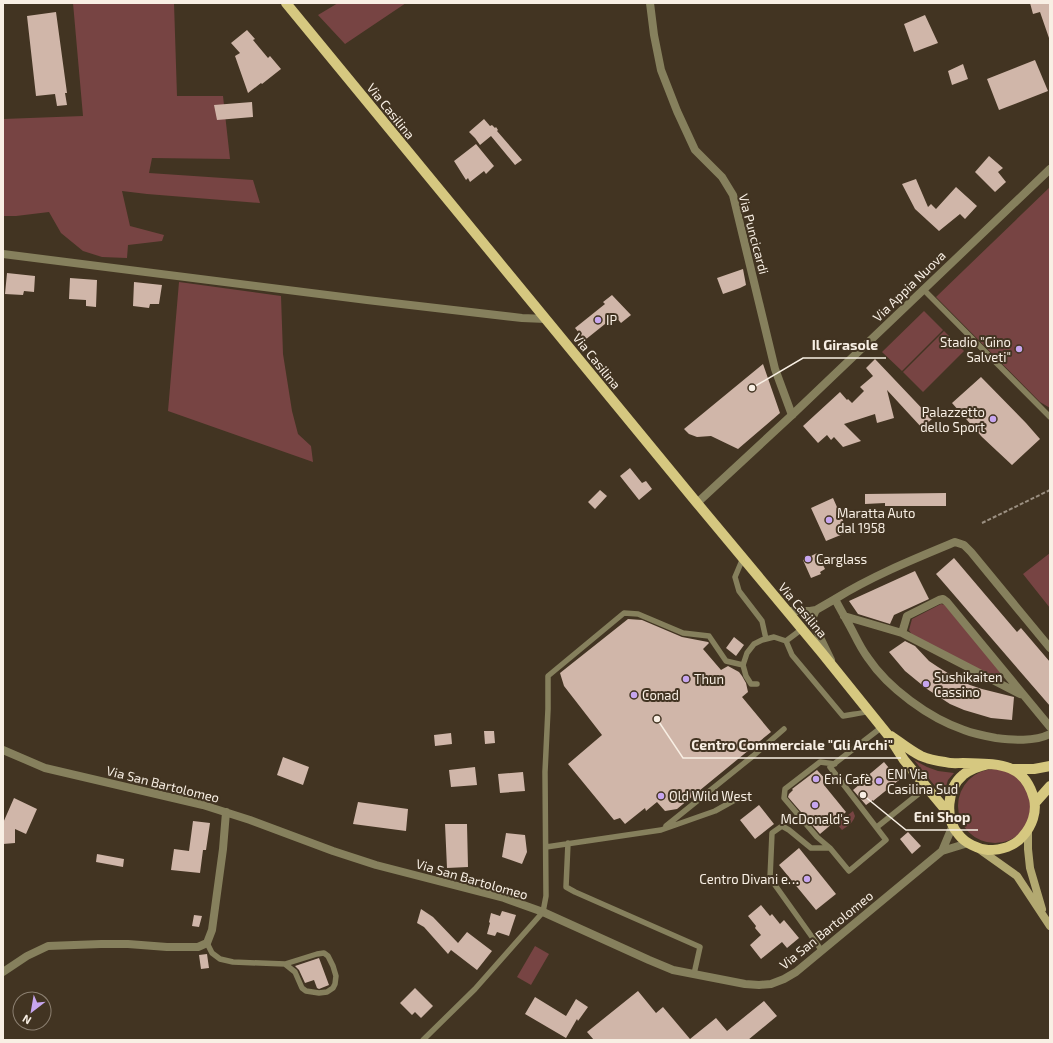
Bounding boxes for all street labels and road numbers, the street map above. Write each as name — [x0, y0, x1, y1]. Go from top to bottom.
street label: Via Casilina — [364, 80, 418, 142]
street label: Via Puncicardi — [736, 192, 772, 276]
street label: Via Appia Nuova — [869, 247, 949, 325]
street label: Via Casilina — [570, 330, 624, 392]
street label: Via Casilina — [775, 579, 831, 641]
street label: Via San Bartolomeo — [105, 762, 221, 806]
street label: Via San Bartolomeo — [414, 855, 530, 903]
street label: Via San Bartolomeo — [776, 887, 876, 973]

